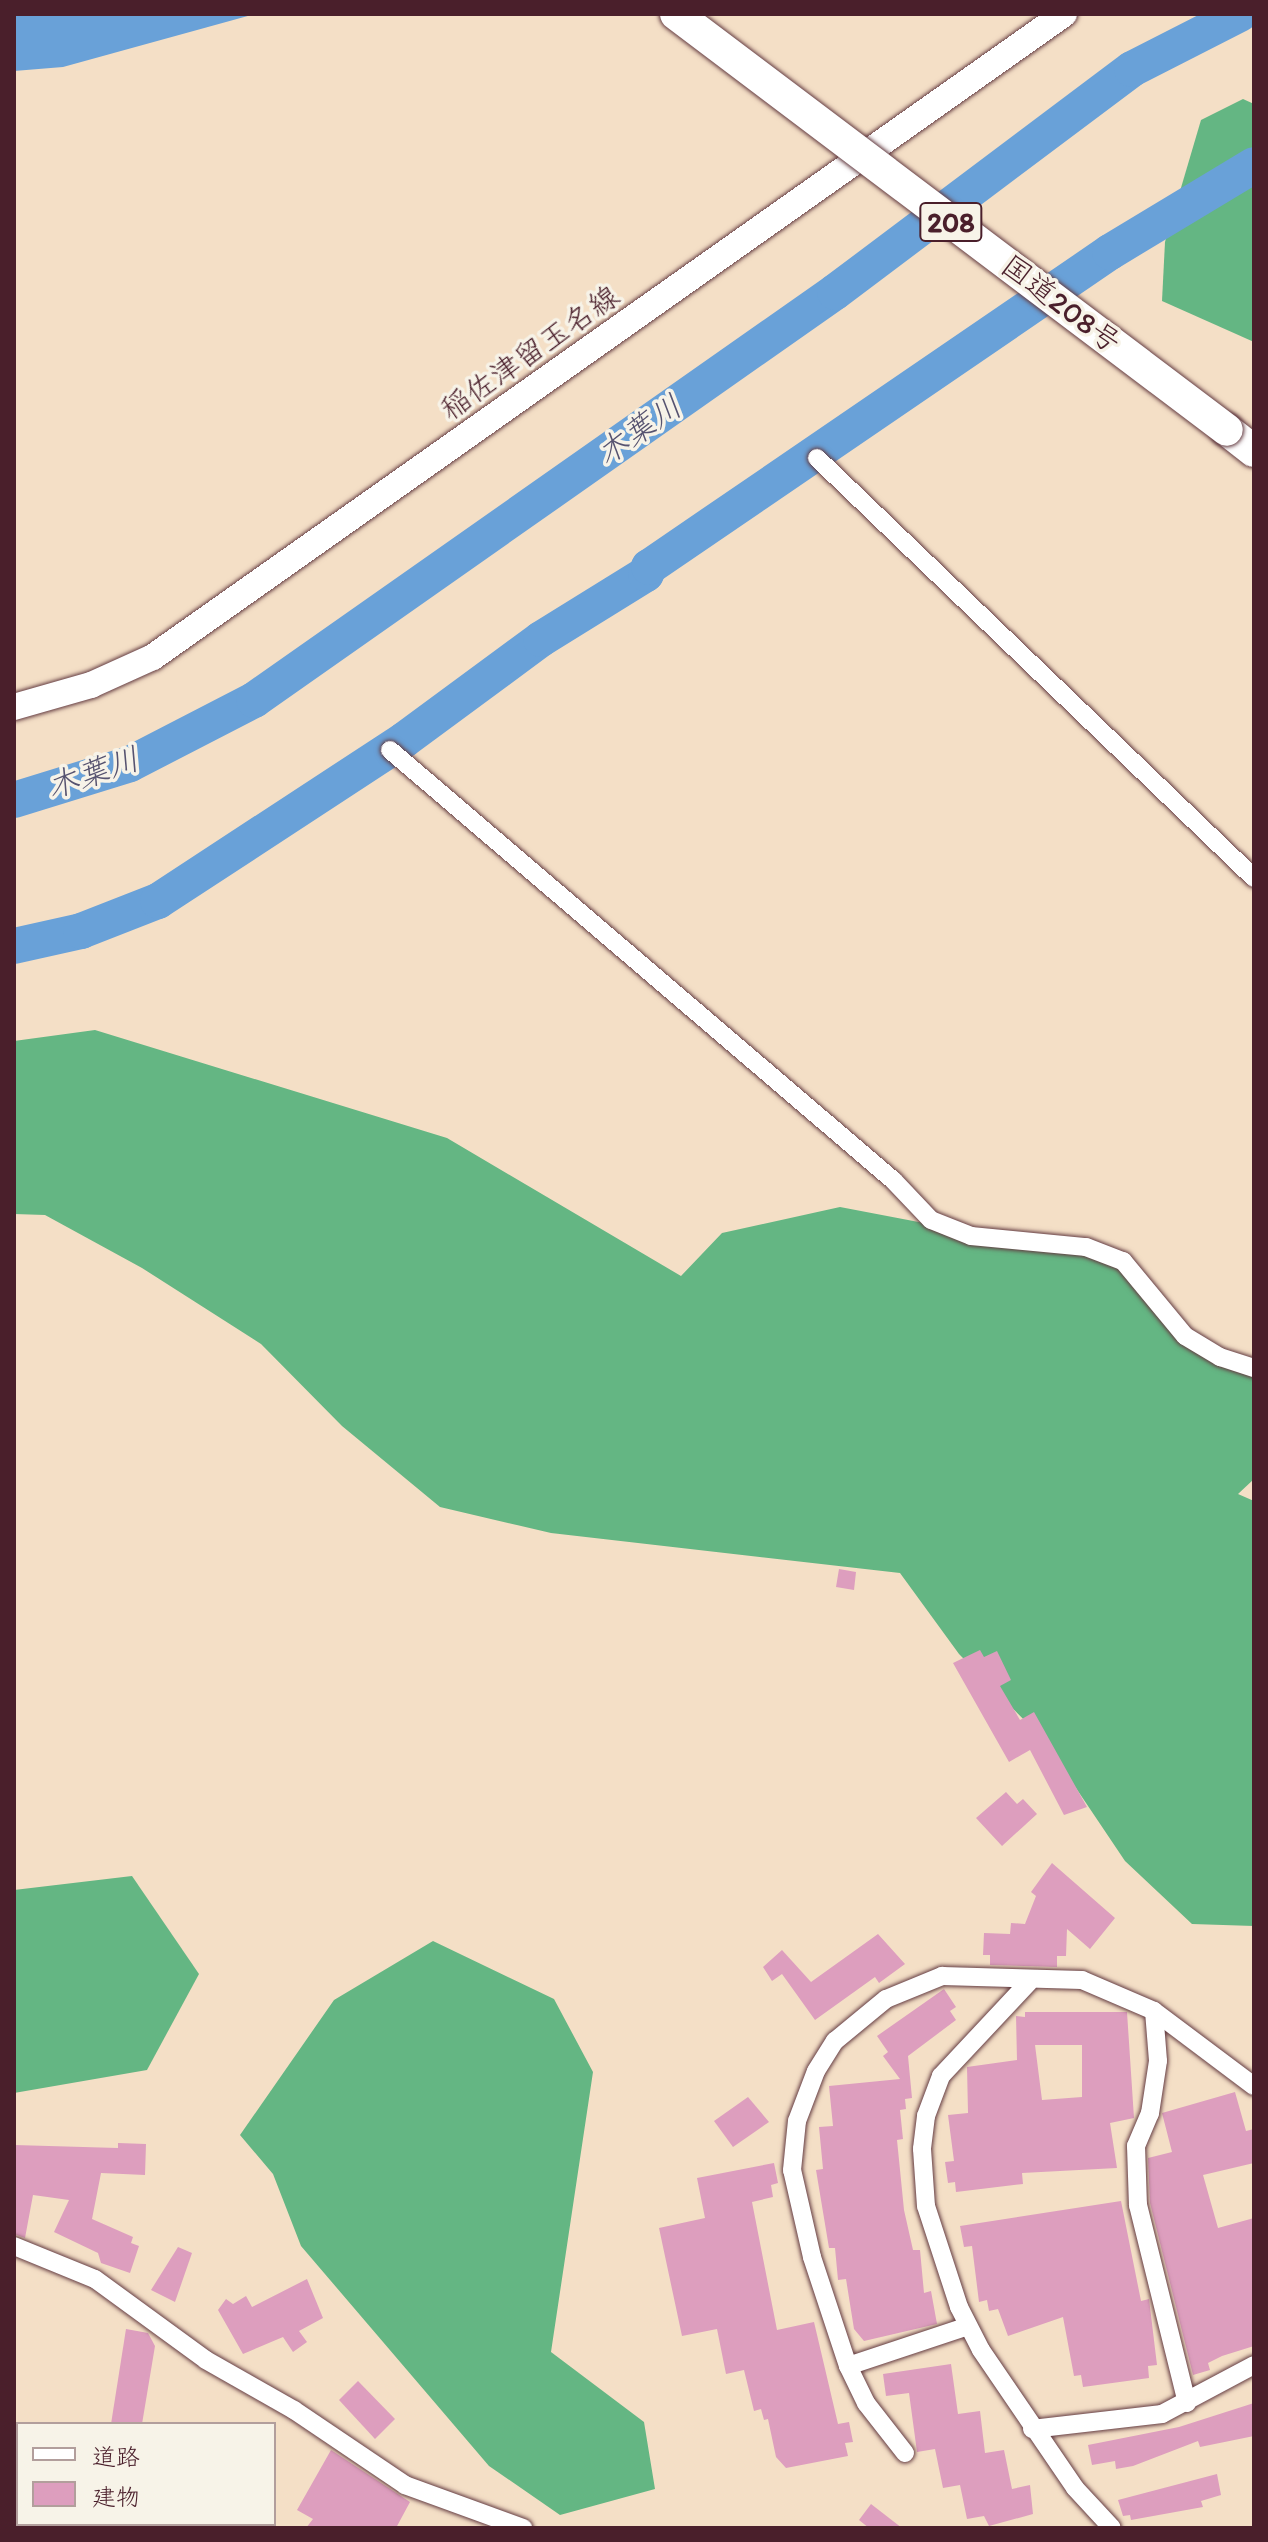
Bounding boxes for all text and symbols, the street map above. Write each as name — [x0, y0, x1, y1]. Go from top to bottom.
road number: 208 — [919, 198, 983, 246]
street label: 国道208号 — [994, 247, 1128, 361]
street label: 稲佐津留玉名線 — [434, 278, 626, 428]
water label: 木葉川 — [589, 387, 689, 473]
water label: 木葉川 — [41, 739, 145, 807]
legend — [16, 2422, 276, 2526]
text: 道路 — [92, 2442, 140, 2471]
text: 建物 — [92, 2482, 140, 2511]

